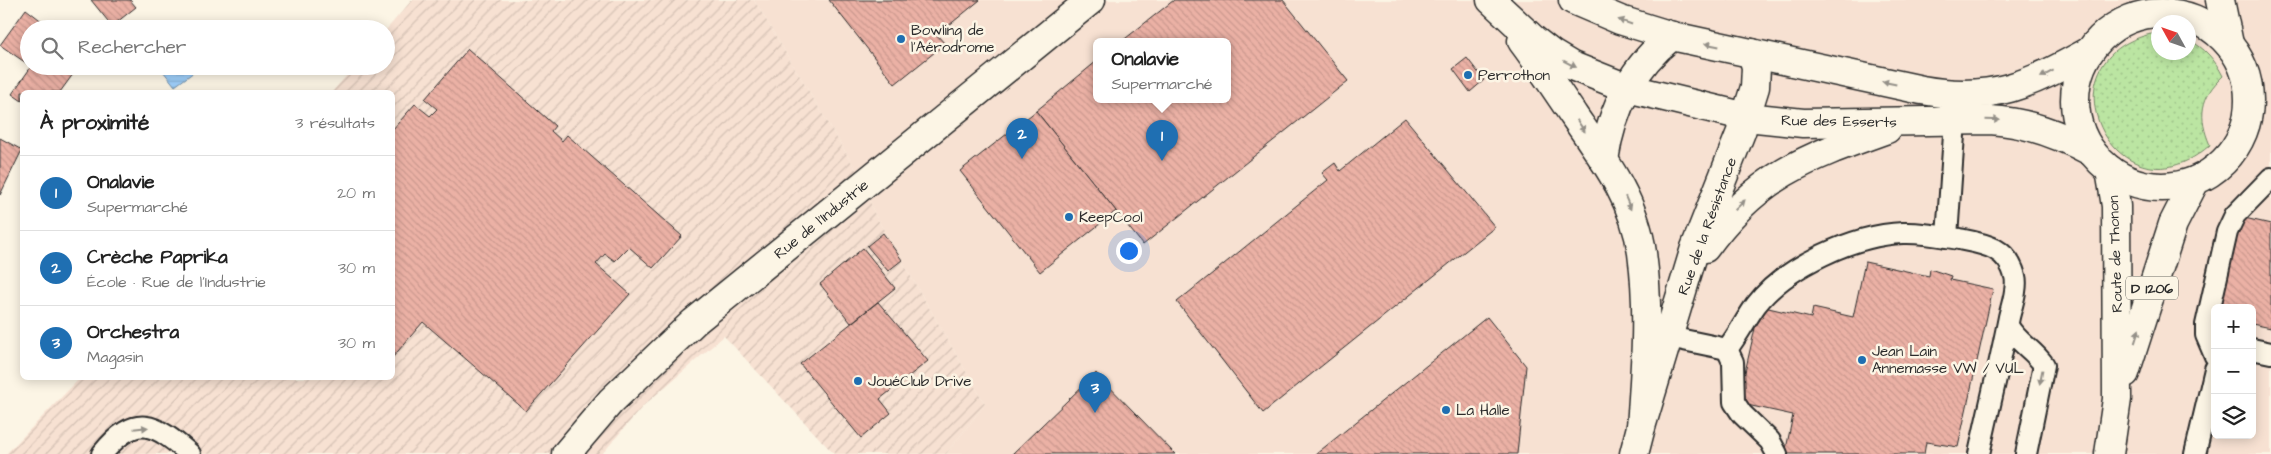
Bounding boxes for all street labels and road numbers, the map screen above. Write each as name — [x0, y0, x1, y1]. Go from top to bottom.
street label: Rue des Esserts — [1781, 110, 1897, 133]
street label: Rue de la Résistance — [1673, 154, 1742, 298]
street label: Rue de l'Industrie — [769, 175, 873, 264]
street label: Route de Thonon — [2103, 194, 2128, 313]
road number: D 1206 — [2126, 276, 2178, 300]

